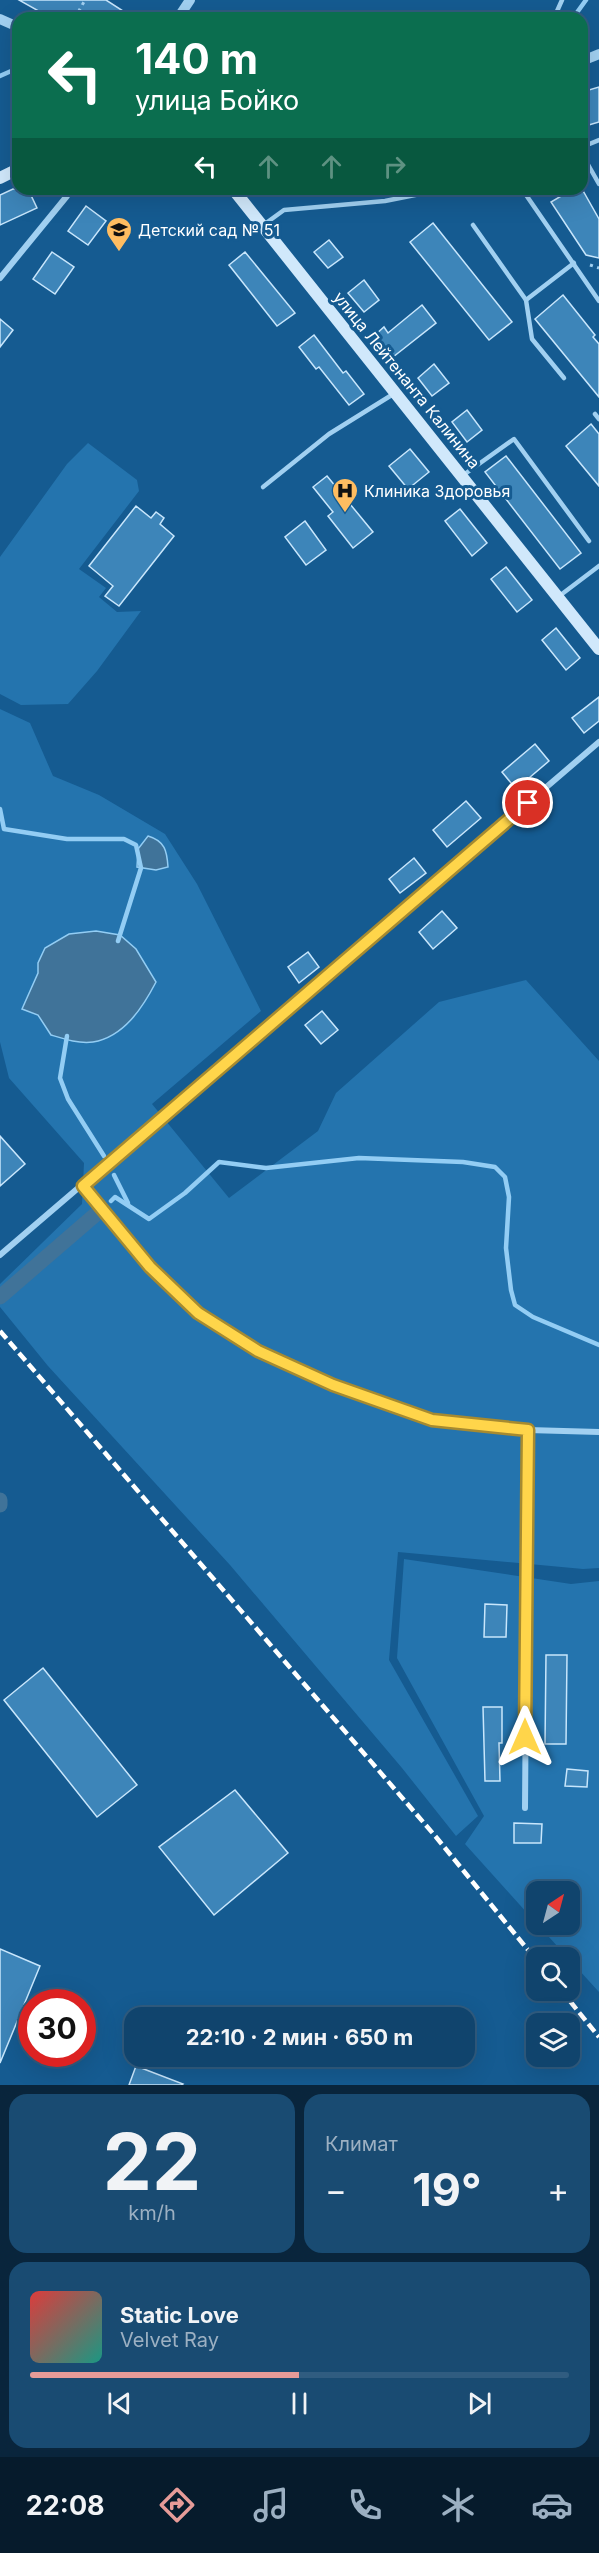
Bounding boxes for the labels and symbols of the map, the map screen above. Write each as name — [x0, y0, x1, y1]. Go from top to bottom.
school or university icon: Детский сад № 51 — [104, 215, 134, 253]
place label: Детский сад № 51 — [138, 220, 280, 240]
street label: улица Лейтенанта Калинина — [329, 287, 485, 473]
hospital icon: Клиника Здоровья — [330, 476, 360, 514]
place label: Клиника Здоровья — [364, 481, 510, 501]
pin — [502, 777, 553, 828]
position arrow — [493, 1705, 557, 1769]
north arrow — [526, 1881, 580, 1935]
speed limit sign: 30 — [18, 1989, 96, 2067]

